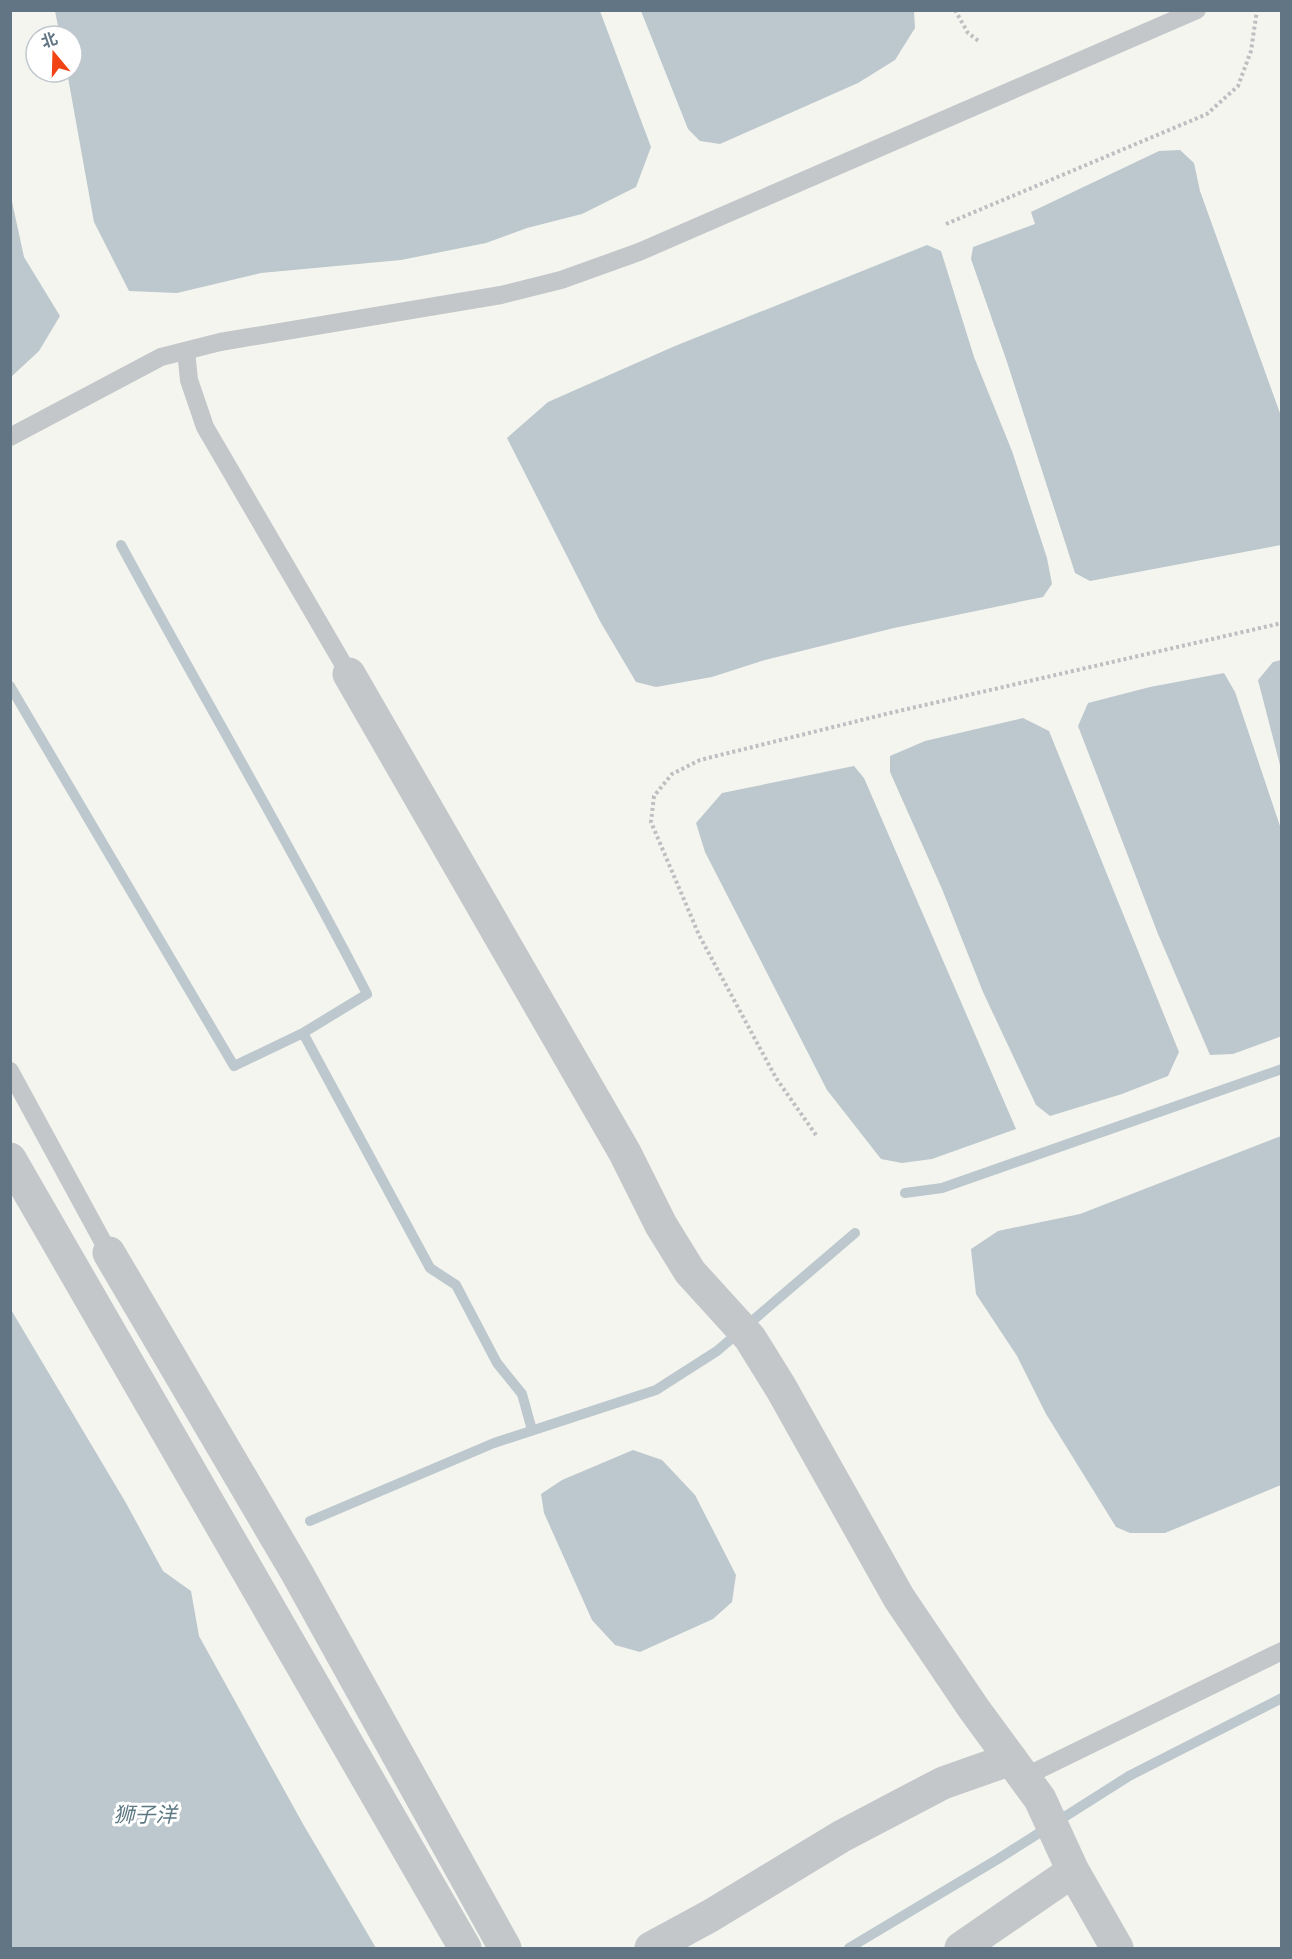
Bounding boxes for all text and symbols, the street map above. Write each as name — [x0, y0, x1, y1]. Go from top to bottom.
north arrow — [24, 24, 84, 84]
text: 北 — [38, 27, 60, 53]
water label: 狮子洋 — [114, 1800, 179, 1828]

